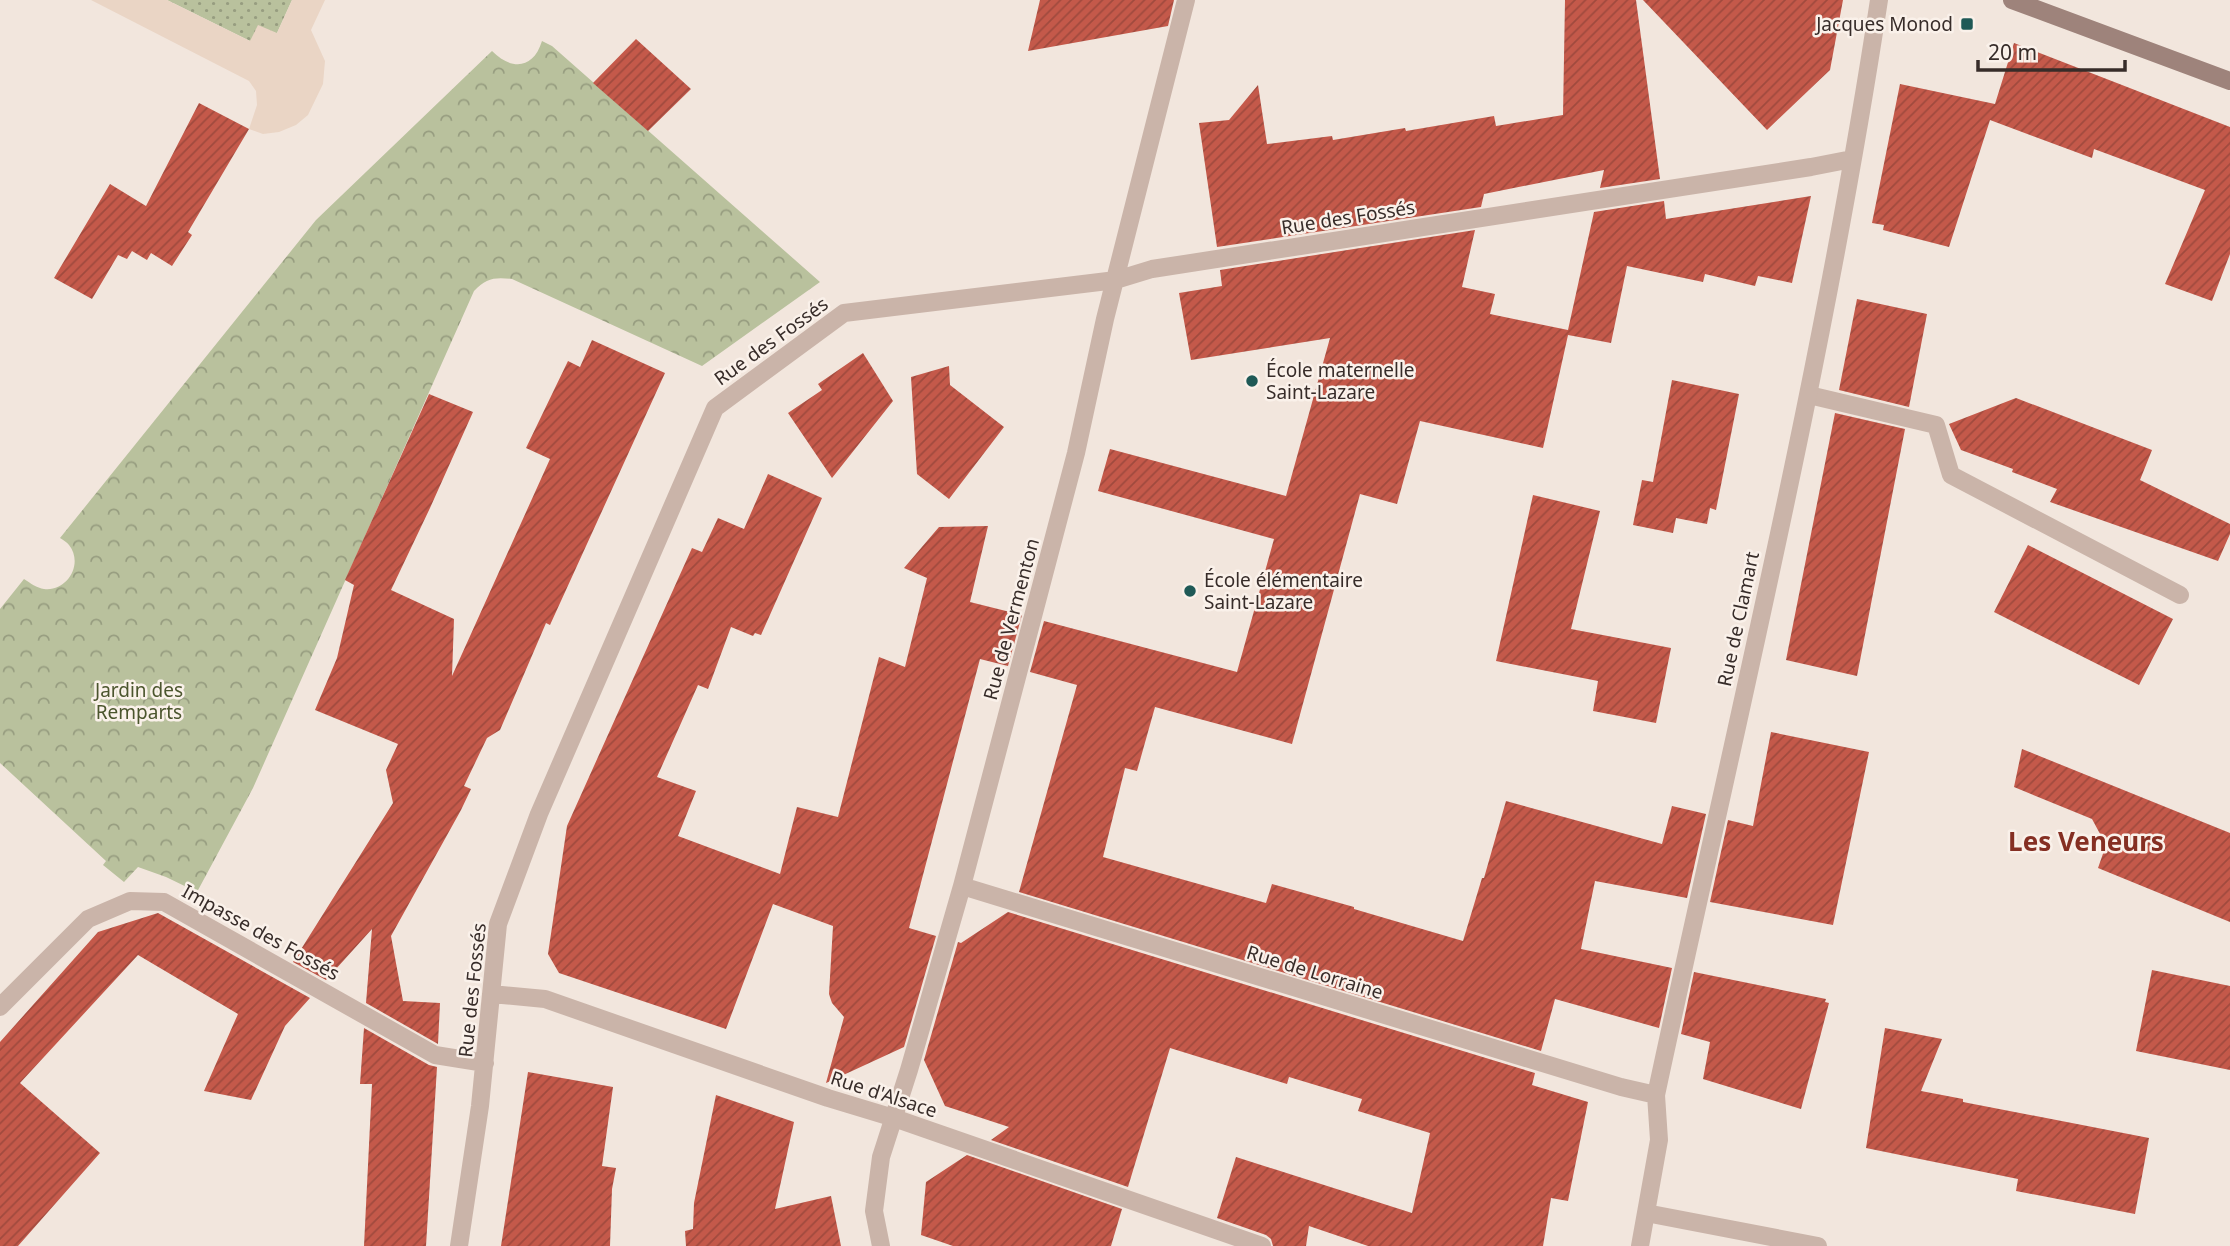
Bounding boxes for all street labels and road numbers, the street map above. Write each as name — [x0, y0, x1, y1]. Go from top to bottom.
street label: Rue des Fossés — [1279, 194, 1417, 240]
street label: Rue des Fossés — [709, 291, 833, 391]
street label: Rue de Vermenton — [977, 535, 1045, 703]
street label: Rue de Clamart — [1711, 549, 1765, 689]
street label: Impasse des Fossés — [178, 878, 344, 986]
street label: Rue des Fossés — [452, 921, 492, 1059]
street label: Rue de Lorraine — [1244, 939, 1386, 1005]
street label: Rue d'Alsace — [827, 1065, 941, 1123]

